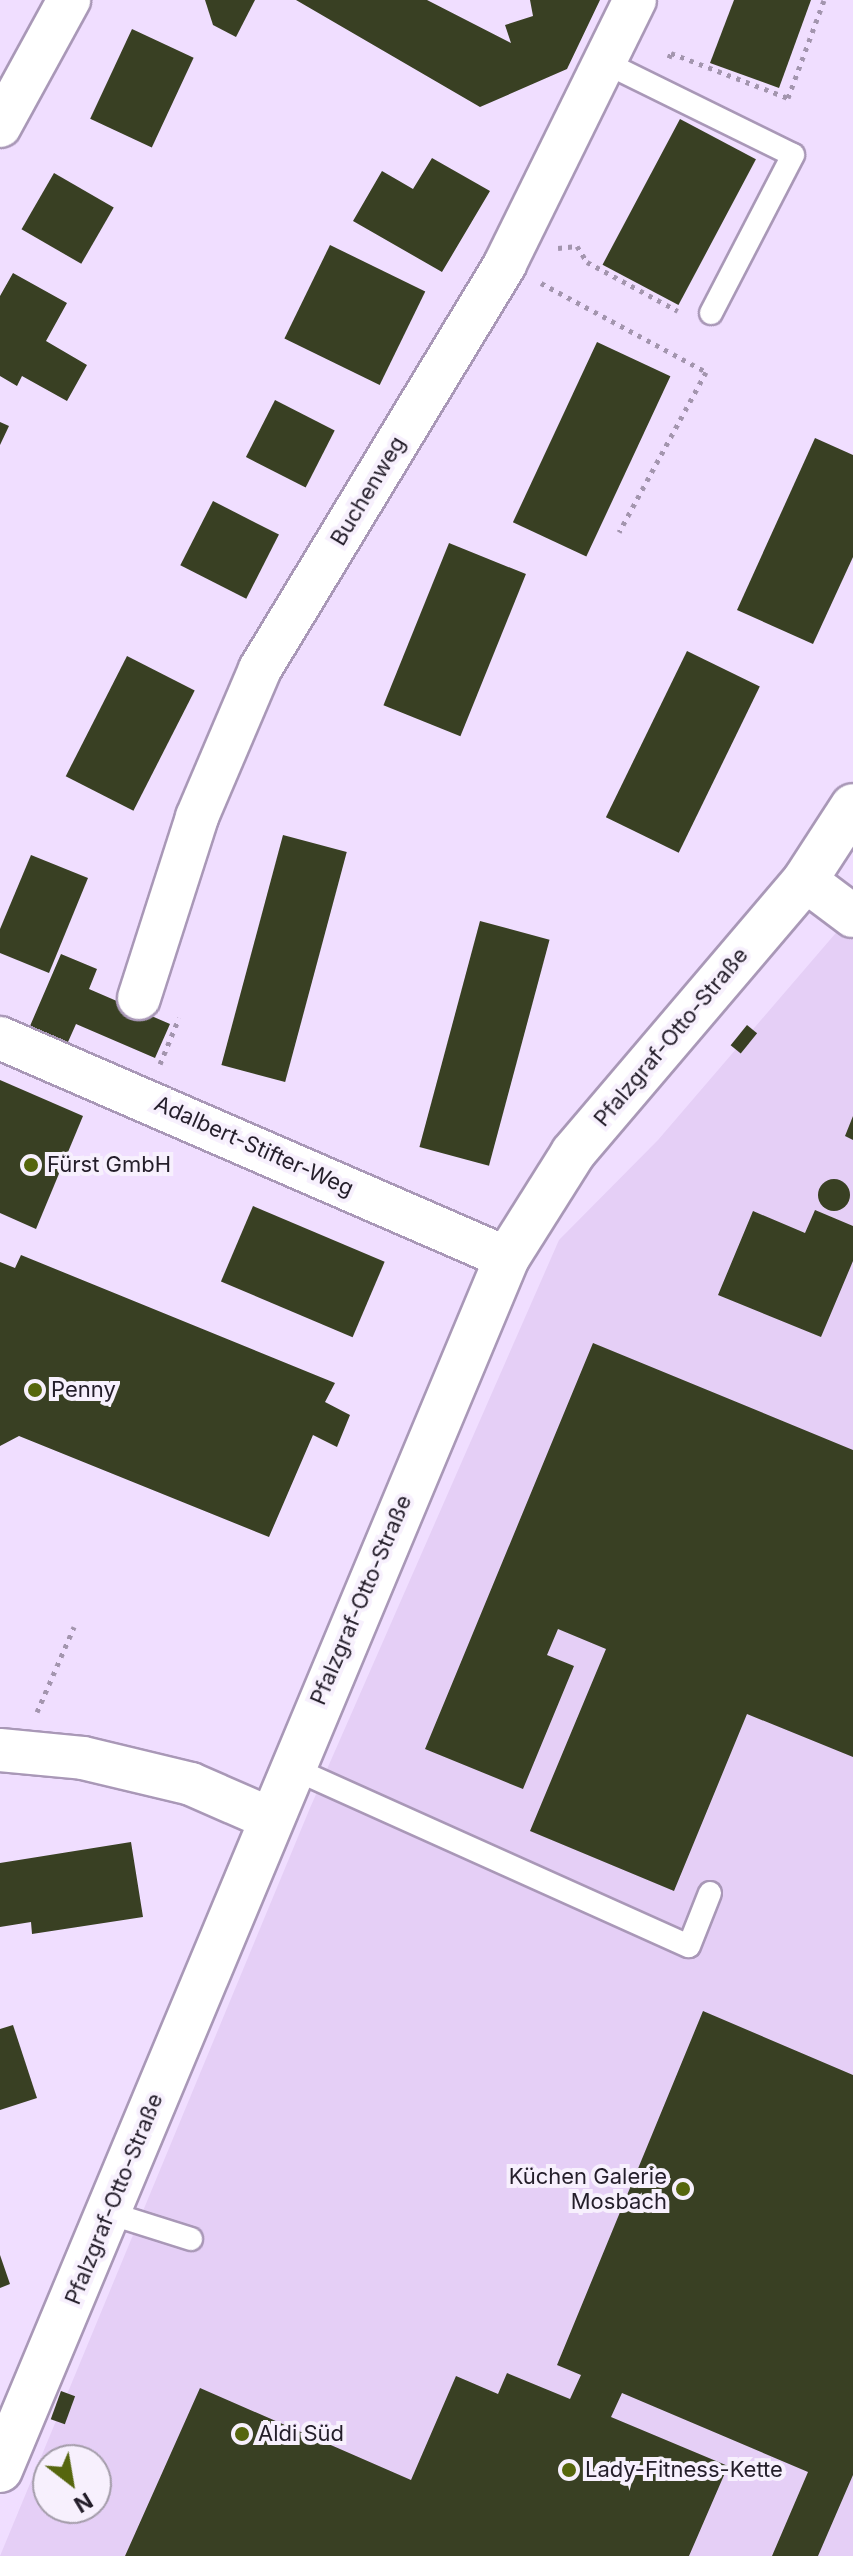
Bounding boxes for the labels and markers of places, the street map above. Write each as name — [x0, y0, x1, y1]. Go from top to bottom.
place label: Fürst GmbH — [47, 1152, 171, 1178]
marker: Fürst GmbH — [22, 1156, 40, 1174]
place label: Penny — [51, 1377, 116, 1403]
marker: Penny — [26, 1381, 44, 1399]
place label: Küchen Galerie Mosbach — [509, 2163, 667, 2214]
marker: Küchen Galerie Mosbach — [674, 2180, 692, 2198]
place label: Aldi Süd — [258, 2421, 344, 2447]
marker: Aldi Süd — [233, 2425, 251, 2443]
place label: Lady-Fitness-Kette — [585, 2457, 783, 2483]
marker: Lady-Fitness-Kette — [560, 2461, 578, 2479]

